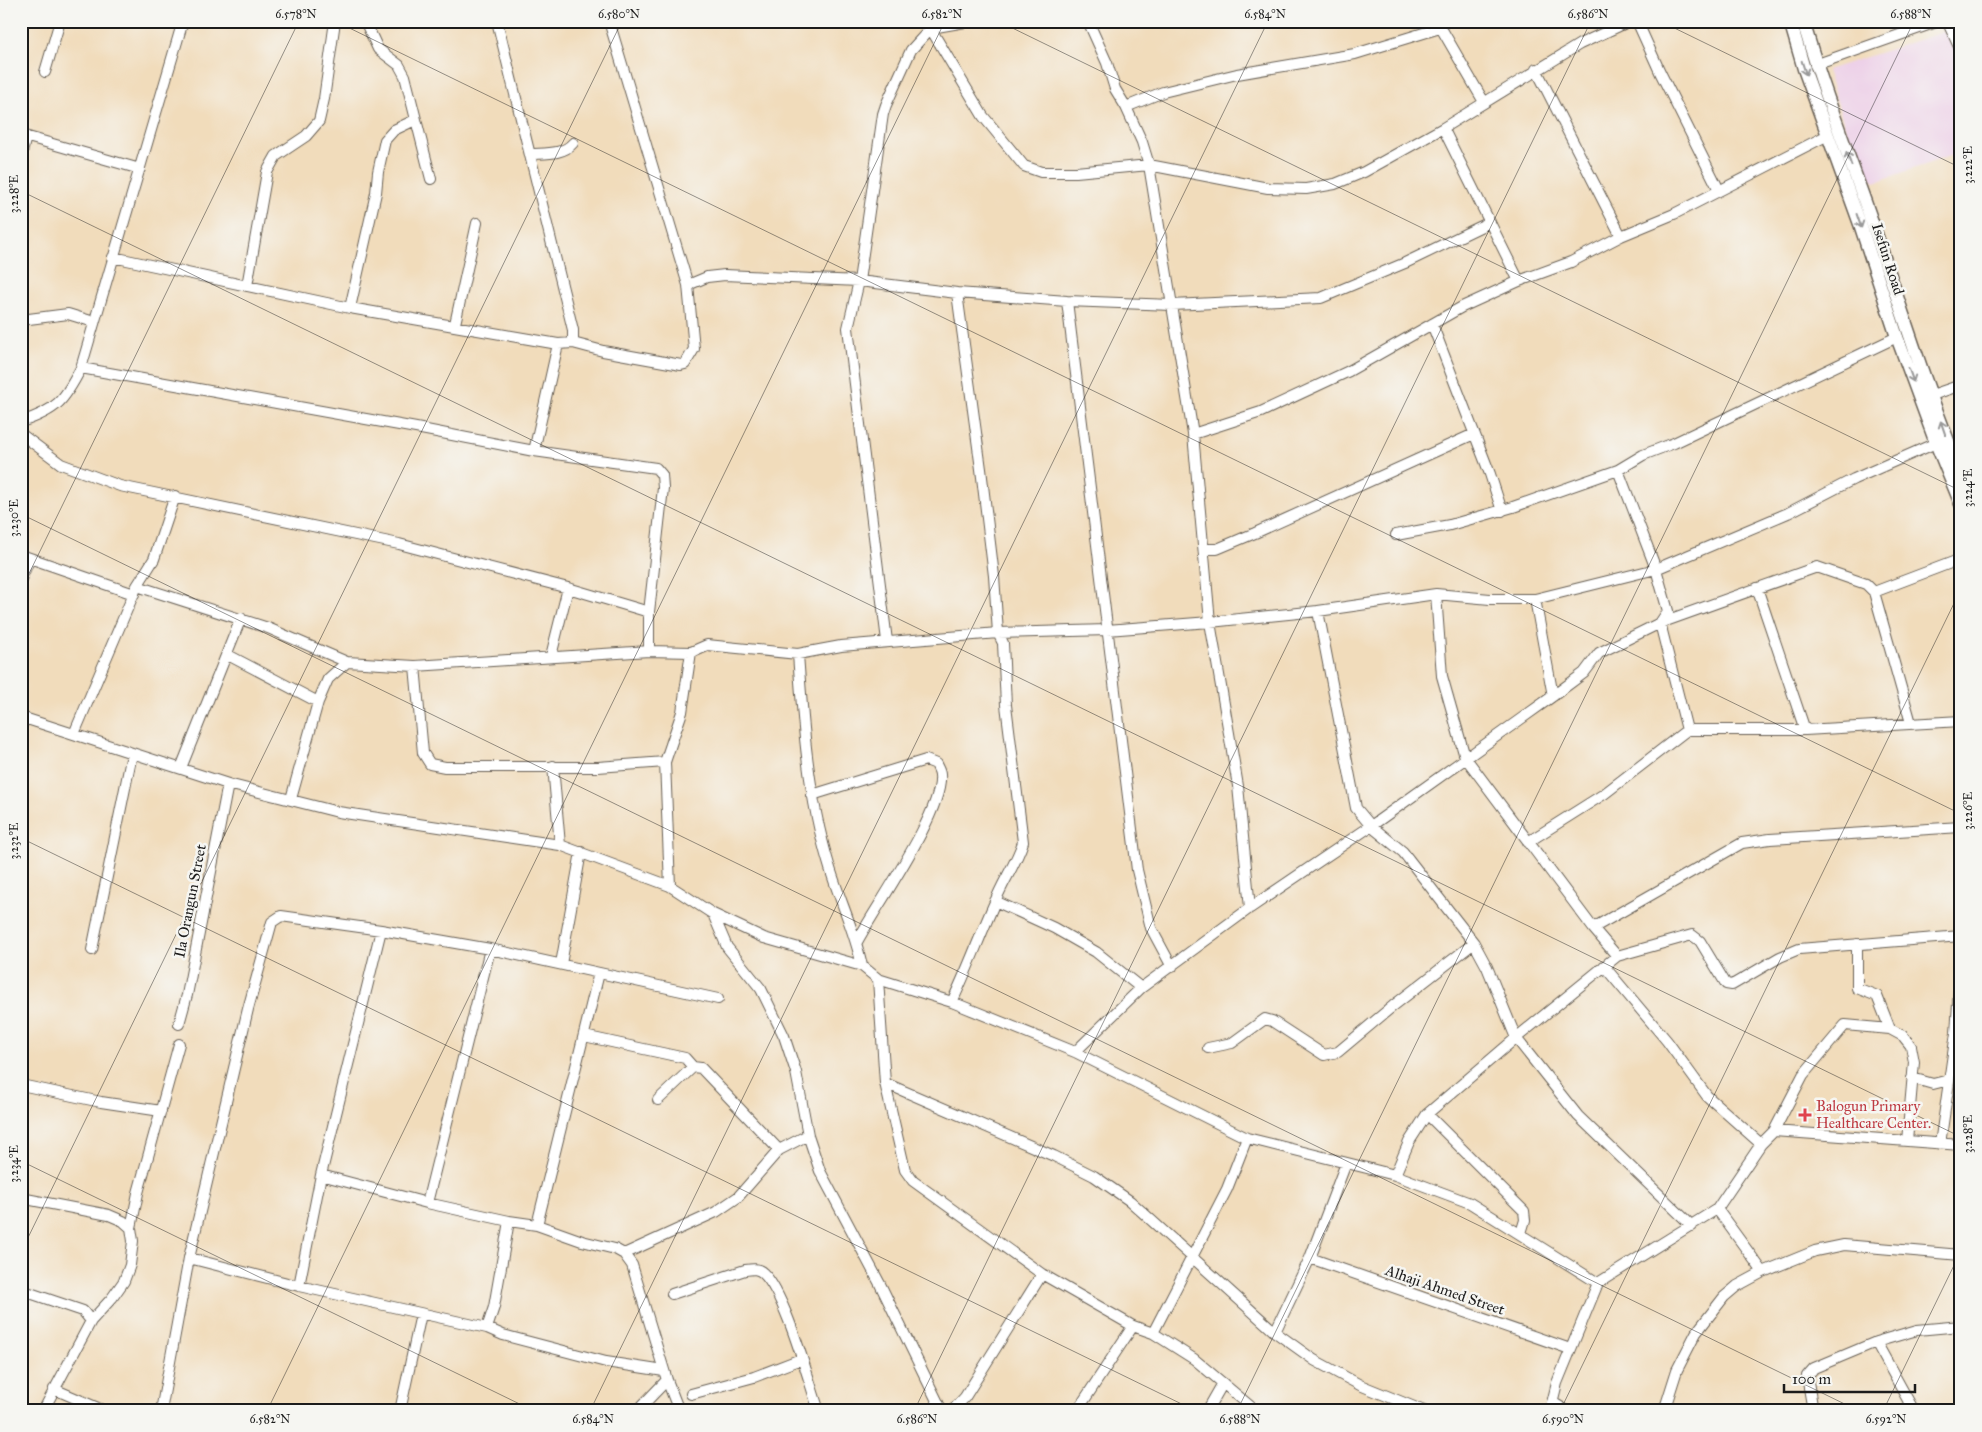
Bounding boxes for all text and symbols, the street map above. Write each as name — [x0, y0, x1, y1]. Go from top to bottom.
text: 6.578°N — [275, 7, 317, 21]
text: 6.580°N — [598, 7, 640, 21]
text: 6.582°N — [922, 7, 962, 21]
text: 6.584°N — [1244, 7, 1286, 21]
text: 6.586°N — [1567, 7, 1609, 21]
text: 6.588°N — [1890, 7, 1932, 21]
one-way arrow — [1800, 60, 1809, 75]
text: 3.222°E — [1961, 146, 1975, 184]
one-way arrow — [1844, 151, 1853, 167]
text: 3.228°E — [7, 174, 21, 213]
one-way arrow — [1855, 213, 1864, 228]
street label: Isefun Road — [1868, 221, 1908, 298]
one-way arrow — [1907, 367, 1916, 382]
one-way arrow — [1938, 420, 1947, 436]
text: 3.224°E — [1961, 468, 1975, 507]
text: 3.230°E — [7, 499, 21, 537]
text: 3.226°E — [1961, 792, 1975, 830]
text: 3.232°E — [7, 822, 21, 859]
street label: Ila Orangun Street — [170, 842, 210, 959]
place label: Balogun Primary Healthcare Center. — [1816, 1097, 1931, 1132]
marker: Balogun Primary Healthcare Center. — [1798, 1108, 1812, 1122]
text: 3.228°E — [1961, 1114, 1975, 1153]
text: 3.234°E — [7, 1145, 21, 1183]
street label: Alhaji Ahmed Street — [1382, 1261, 1508, 1319]
scale bar — [1784, 1362, 1916, 1394]
text: 100 m — [1792, 1370, 1832, 1388]
text: 6.582°N — [250, 1412, 290, 1426]
text: 6.584°N — [572, 1412, 614, 1426]
text: 6.586°N — [896, 1412, 938, 1426]
text: 6.588°N — [1219, 1412, 1261, 1426]
text: 6.590°N — [1542, 1412, 1584, 1426]
text: 6.592°N — [1866, 1412, 1906, 1426]

